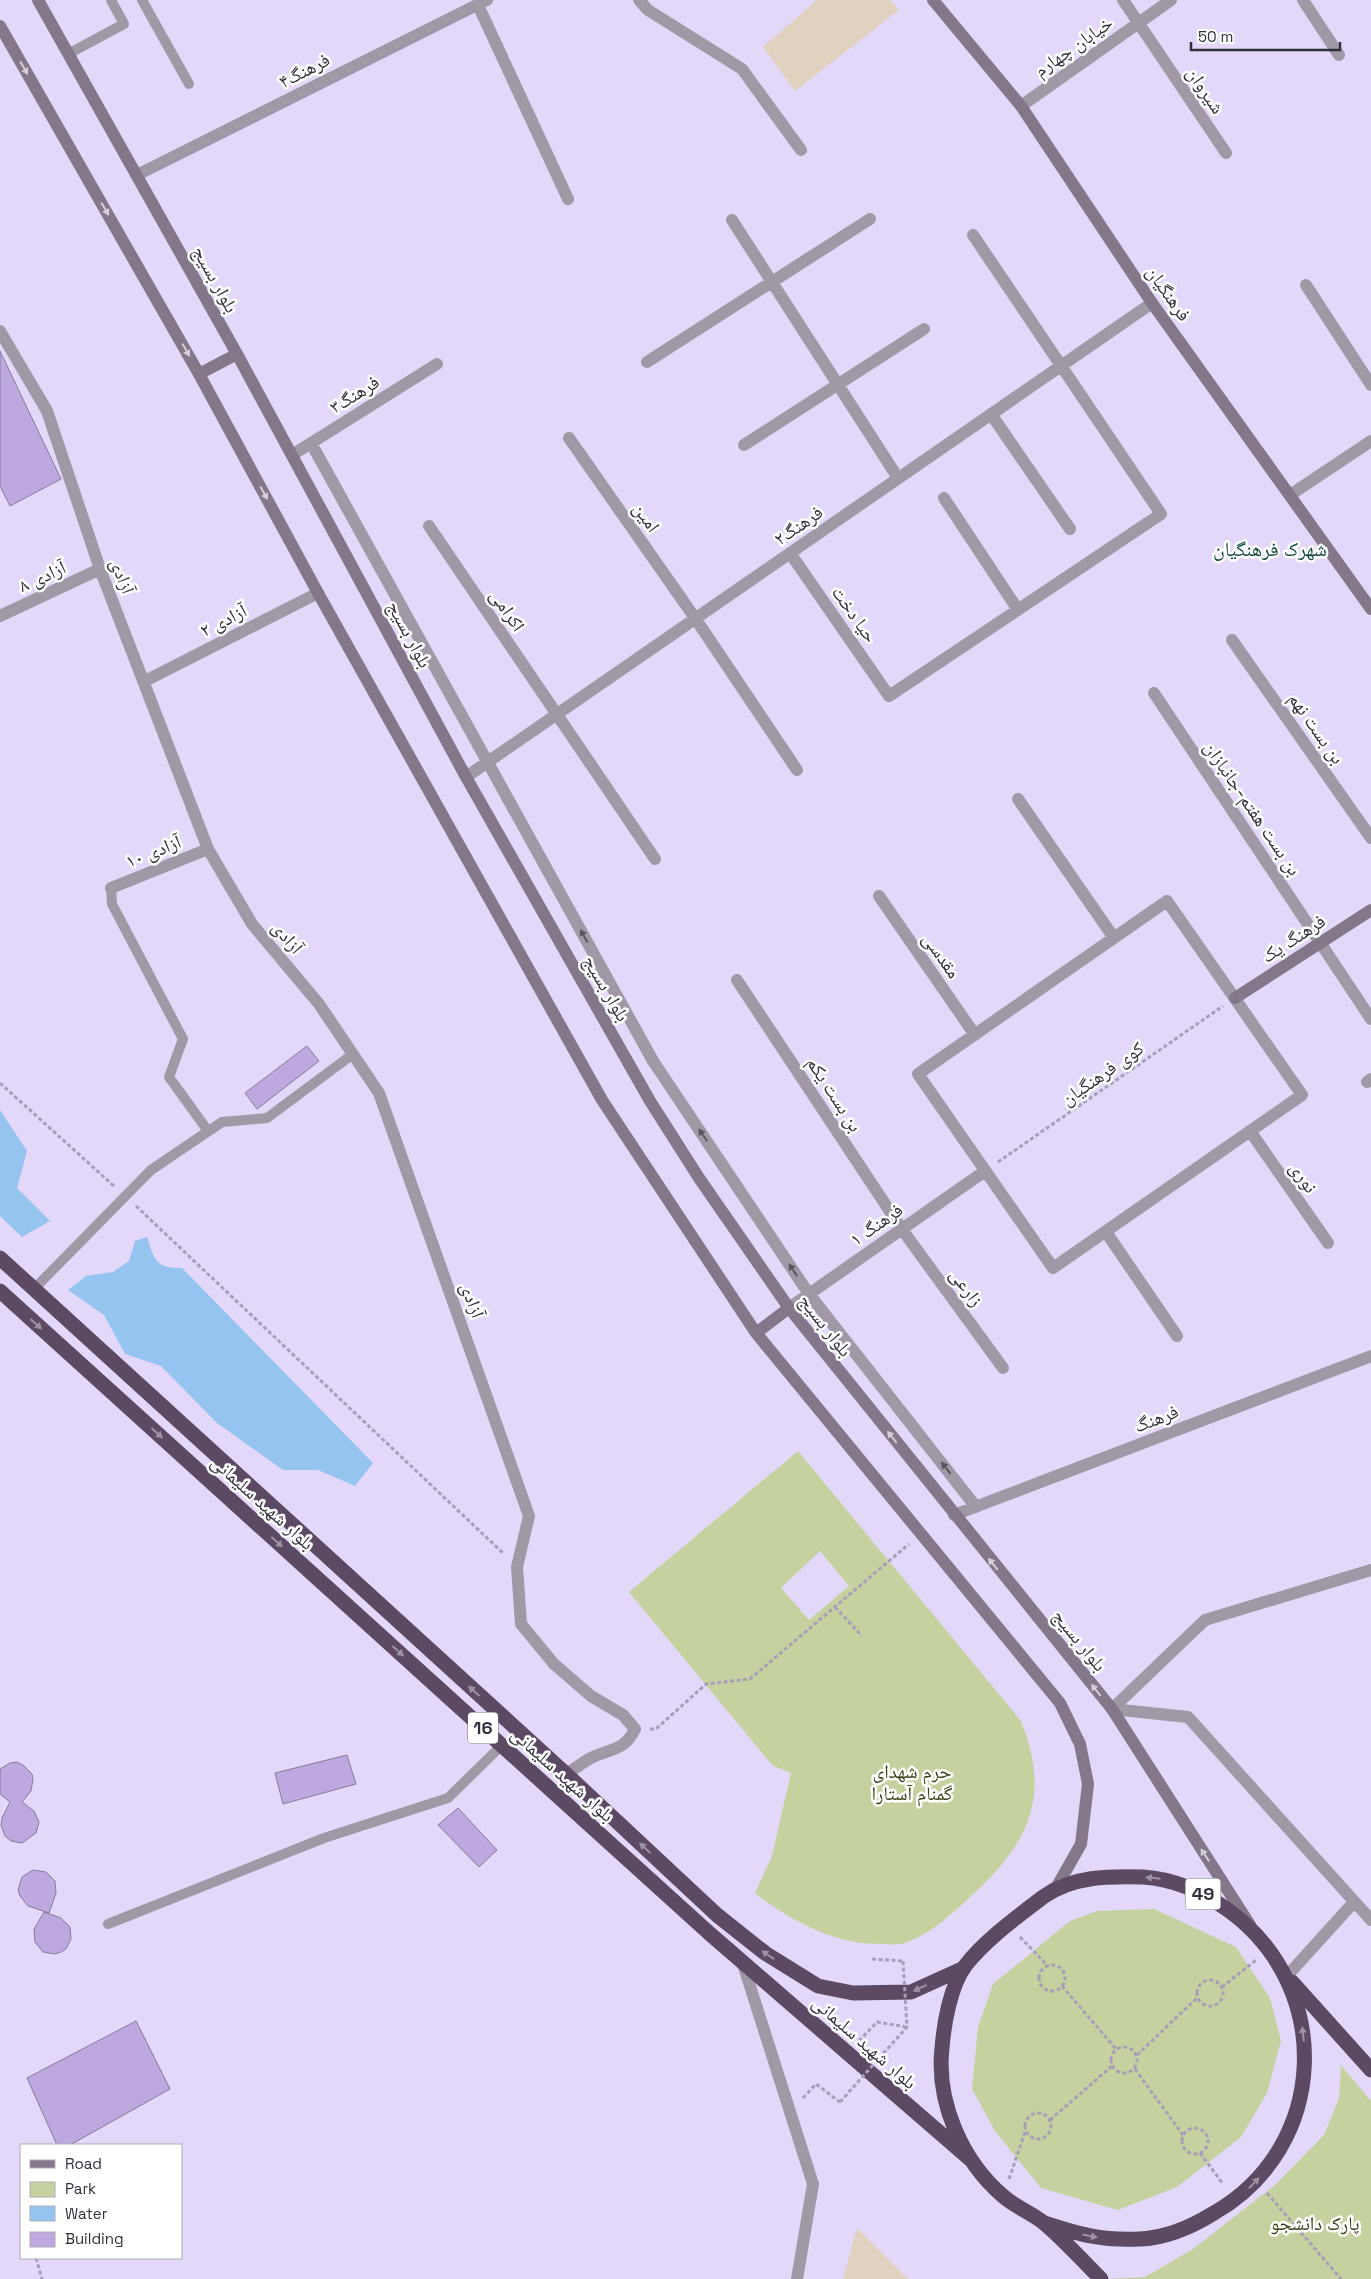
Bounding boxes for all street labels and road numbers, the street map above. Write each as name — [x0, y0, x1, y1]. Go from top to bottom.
street label: خیابان چهارم — [1029, 10, 1118, 83]
street label: فرهنگ۴ — [274, 47, 334, 94]
street label: شیروان — [1181, 62, 1230, 119]
street label: بلوار بسیج — [187, 241, 244, 317]
street label: فرهنگیان — [1140, 261, 1197, 326]
street label: فرهنگ۳ — [325, 369, 384, 419]
street label: امین — [627, 497, 666, 537]
street label: فرهنگ۲ — [769, 500, 828, 551]
street label: آزادی ۸ — [15, 554, 71, 598]
street label: آزادی — [104, 555, 141, 599]
street label: حیا دخت — [826, 581, 883, 648]
street label: اکرامی — [484, 584, 531, 636]
street label: بلوار بسیج — [381, 596, 438, 672]
street label: آزادی ۲ — [196, 598, 252, 643]
street label: بن بست نهم — [1283, 688, 1350, 769]
street label: بن بست هفتم-جانبازان — [1198, 736, 1307, 881]
street label: آزادی ۱۰ — [122, 829, 186, 874]
street label: فرهنگ یک — [1256, 908, 1330, 968]
street label: آزادی — [266, 915, 310, 960]
street label: مقدسی — [917, 927, 966, 983]
street label: بلوار بسیج — [578, 950, 636, 1026]
street label: کوی فرهنگیان — [1056, 1036, 1149, 1111]
street label: بن بست یکم — [801, 1052, 868, 1137]
street label: نوری — [1284, 1157, 1323, 1198]
street label: فرهنگ ۱ — [845, 1197, 908, 1252]
street label: زارعی — [944, 1263, 989, 1312]
street label: آزادی — [455, 1279, 491, 1322]
street label: بلوار بسیج — [793, 1289, 858, 1362]
street label: فرهنگ — [1130, 1399, 1182, 1438]
street label: بلوار شهید سلیمانی — [206, 1449, 320, 1555]
street label: بلوار بسیج — [1047, 1604, 1112, 1676]
road number: 16 — [468, 1712, 498, 1744]
street label: بلوار شهید سلیمانی — [506, 1721, 620, 1827]
road number: 49 — [1186, 1878, 1220, 1910]
street label: بلوار شهید سلیمانی — [807, 1990, 922, 2095]

